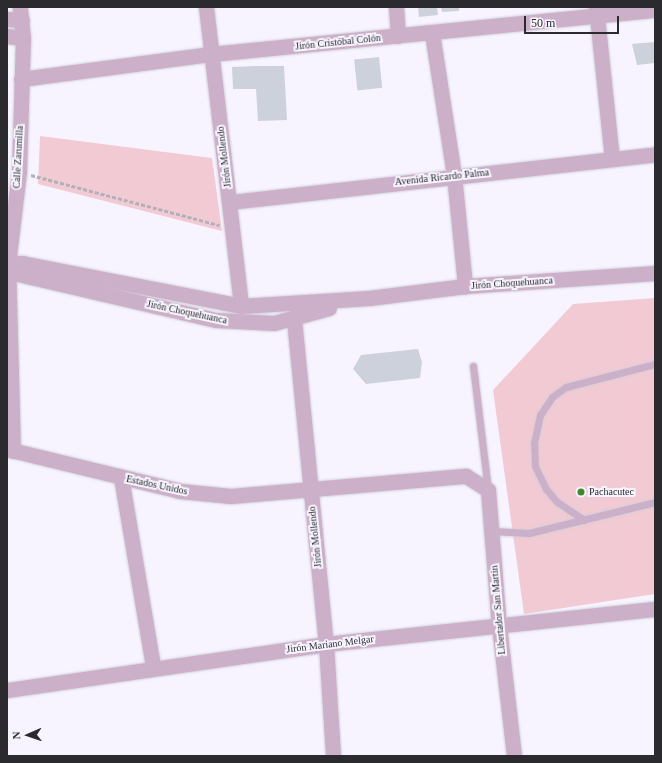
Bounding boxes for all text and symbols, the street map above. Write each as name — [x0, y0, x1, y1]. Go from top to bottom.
scale bar — [526, 8, 621, 34]
text: 50 m — [531, 16, 555, 30]
street label: Jirón Cristóbal Colón — [295, 32, 381, 52]
street label: Calle Zarumilla — [10, 125, 26, 189]
street label: Jirón Mollendo — [214, 126, 234, 188]
street label: Avenida Ricardo Palma — [394, 166, 490, 188]
street label: Jirón Choquehuanca — [471, 274, 553, 292]
street label: Jirón Choquehuanca — [146, 298, 228, 326]
street label: Estados Unidos — [125, 473, 189, 497]
place label: Pachacutec — [589, 486, 634, 498]
marker: Pachacutec — [576, 487, 586, 497]
street label: Jirón Mollendo — [306, 506, 324, 568]
street label: Libertador San Martin — [488, 565, 508, 655]
street label: Jirón Mariano Melgar — [286, 633, 374, 655]
north arrow — [8, 715, 48, 755]
text: N — [10, 731, 22, 740]

